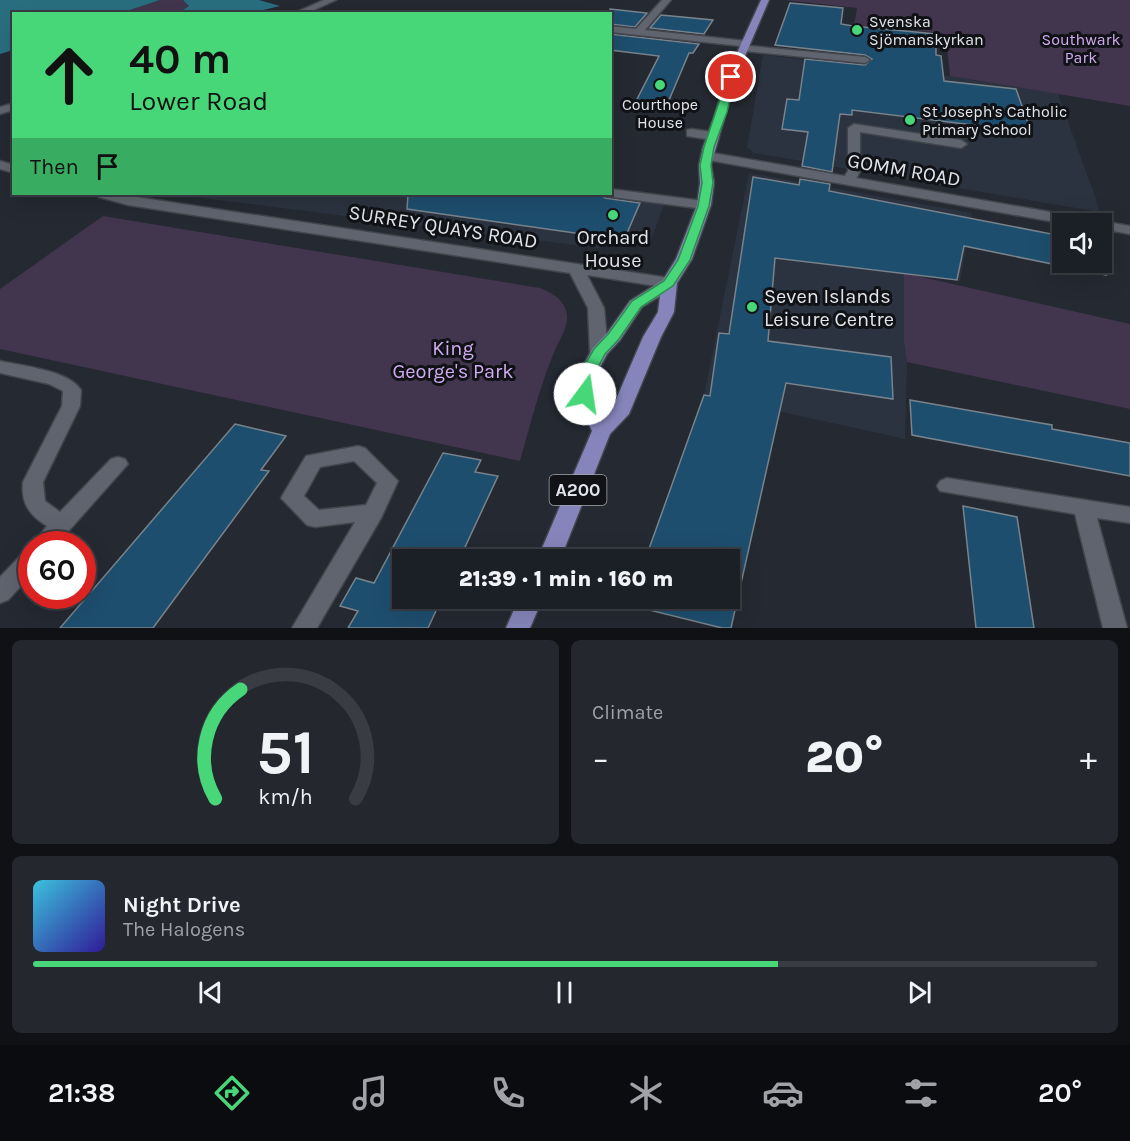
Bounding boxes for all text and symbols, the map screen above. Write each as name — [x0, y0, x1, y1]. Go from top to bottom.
place label: Svenska Sjömanskyrkan — [869, 12, 984, 49]
marker: Svenska Sjömanskyrkan — [850, 23, 864, 37]
park label: Southwark Park — [1042, 30, 1120, 67]
text: 40 m — [129, 34, 231, 84]
icon: ahead — [30, 36, 108, 114]
pin — [705, 51, 756, 102]
icon: arrive — [714, 60, 747, 93]
marker: Courthope House — [653, 78, 667, 92]
text: Lower Road — [129, 85, 268, 117]
place label: Courthope House — [622, 95, 698, 132]
place label: St Joseph's Catholic Primary School — [922, 102, 1067, 139]
marker: St Joseph's Catholic Primary School — [903, 113, 917, 127]
street label: GOMM ROAD — [846, 149, 962, 191]
icon: arrive — [91, 150, 124, 183]
text: Then — [30, 154, 79, 180]
street label: SURREY QUAYS ROAD — [347, 201, 539, 253]
marker: Orchard House — [606, 208, 620, 222]
map controls — [1052, 213, 1112, 273]
button: sound — [1052, 213, 1112, 273]
place label: Orchard House — [577, 226, 649, 272]
place label: Seven Islands Leisure Centre — [764, 285, 894, 331]
marker: Seven Islands Leisure Centre — [745, 300, 759, 314]
park label: King George's Park — [392, 337, 514, 383]
position arrow — [553, 362, 617, 426]
road number: A200 — [550, 475, 606, 505]
speed limit sign: 60 — [18, 531, 96, 609]
text: 21:39 · 1 min · 160 m — [459, 566, 673, 592]
text: Climate — [592, 701, 663, 724]
text: 51 — [256, 716, 315, 789]
text: 20° — [805, 731, 884, 783]
text: − — [592, 739, 609, 777]
text: + — [1080, 739, 1097, 777]
text: km/h — [258, 784, 313, 809]
text: Night Drive — [123, 892, 241, 918]
text: The Halogens — [123, 918, 245, 941]
icon: previous — [194, 976, 227, 1009]
icon: pause — [548, 976, 581, 1009]
icon: next — [903, 976, 936, 1009]
icon: directions — [211, 1072, 253, 1114]
icon: music — [349, 1072, 391, 1114]
icon: phone — [487, 1072, 529, 1114]
icon: climate — [625, 1072, 667, 1114]
icon: car — [762, 1072, 804, 1114]
icon: filters — [900, 1072, 942, 1114]
text: 21:38 — [48, 1077, 115, 1109]
text: 20° — [1038, 1077, 1082, 1109]

